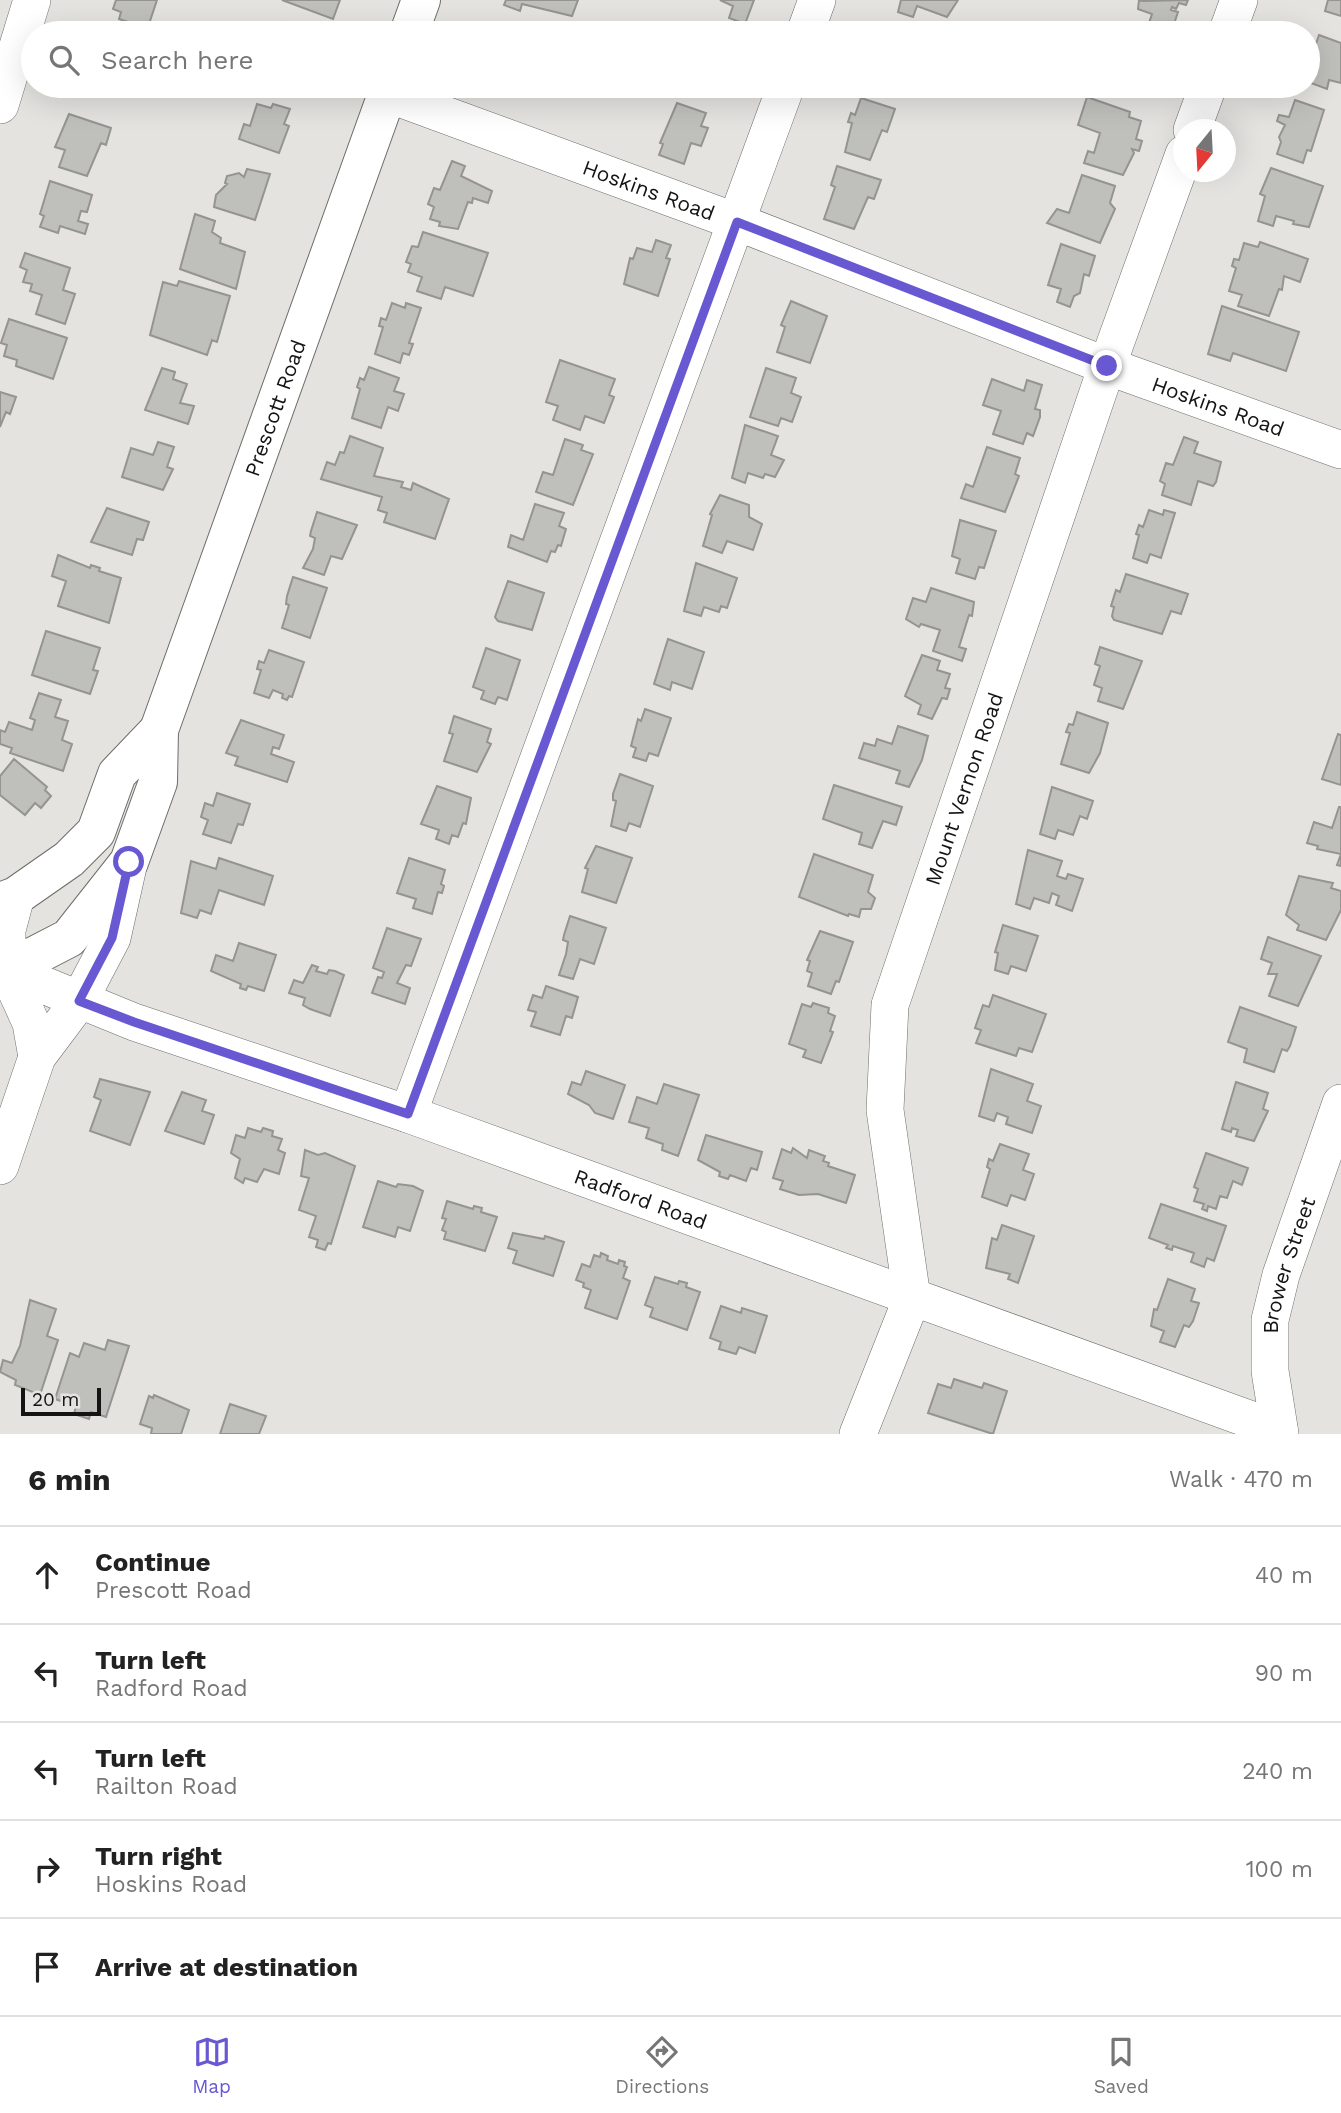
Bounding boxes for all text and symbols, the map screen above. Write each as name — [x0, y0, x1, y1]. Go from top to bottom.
search box — [21, 21, 1320, 98]
icon: search — [45, 41, 83, 79]
text: Search here — [101, 45, 253, 75]
north arrow — [1173, 119, 1236, 182]
street label: Hoskins Road — [579, 154, 719, 225]
street label: Prescott Road — [239, 336, 311, 479]
route end — [1091, 350, 1122, 381]
street label: Hoskins Road — [1149, 371, 1288, 441]
street label: Mount Vernon Road — [919, 689, 1008, 888]
route start — [113, 846, 144, 877]
street label: Radford Road — [571, 1163, 711, 1234]
street label: Brower Street — [1258, 1193, 1320, 1334]
scale bar — [21, 1385, 102, 1417]
text: 20 m — [32, 1388, 79, 1411]
text: 6 min — [28, 1462, 111, 1497]
text: Walk · 470 m — [1169, 1466, 1313, 1493]
text: Continue — [95, 1547, 211, 1577]
icon: ahead — [28, 1556, 66, 1594]
text: 40 m — [1255, 1562, 1313, 1589]
text: Prescott Road — [95, 1577, 252, 1604]
text: Turn left — [95, 1645, 206, 1675]
icon: left — [28, 1654, 66, 1692]
text: 90 m — [1255, 1660, 1313, 1687]
text: Radford Road — [95, 1675, 248, 1702]
text: Turn left — [95, 1743, 206, 1773]
icon: left — [28, 1752, 66, 1790]
text: 240 m — [1242, 1758, 1313, 1785]
text: Railton Road — [95, 1773, 238, 1800]
text: Turn right — [95, 1841, 222, 1871]
icon: right — [28, 1850, 66, 1888]
text: 100 m — [1246, 1856, 1313, 1883]
text: Hoskins Road — [95, 1871, 247, 1898]
icon: arrive — [28, 1948, 66, 1986]
text: Arrive at destination — [95, 1952, 358, 1982]
tab: Map — [192, 2033, 231, 2098]
tab: Directions — [615, 2033, 709, 2098]
tab: Saved — [1094, 2033, 1149, 2098]

